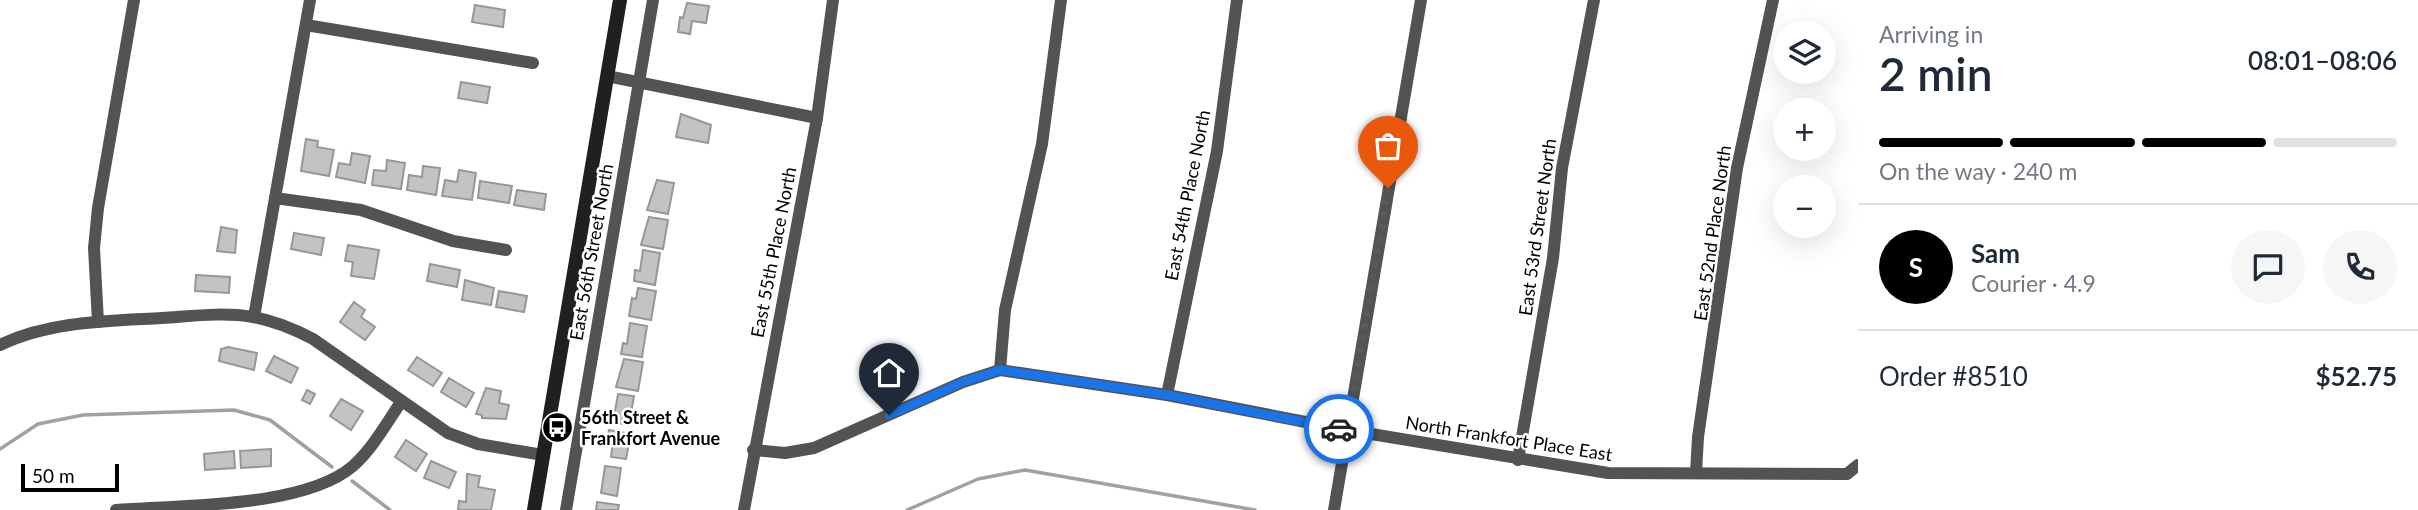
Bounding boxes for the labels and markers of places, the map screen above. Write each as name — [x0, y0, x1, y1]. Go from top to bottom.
pin — [1358, 116, 1418, 188]
pin — [859, 343, 919, 415]
place label: 56th Street & Frankfort Avenue — [581, 406, 721, 449]
bus stop icon: 56th Street & Frankfort Avenue — [541, 410, 575, 444]

